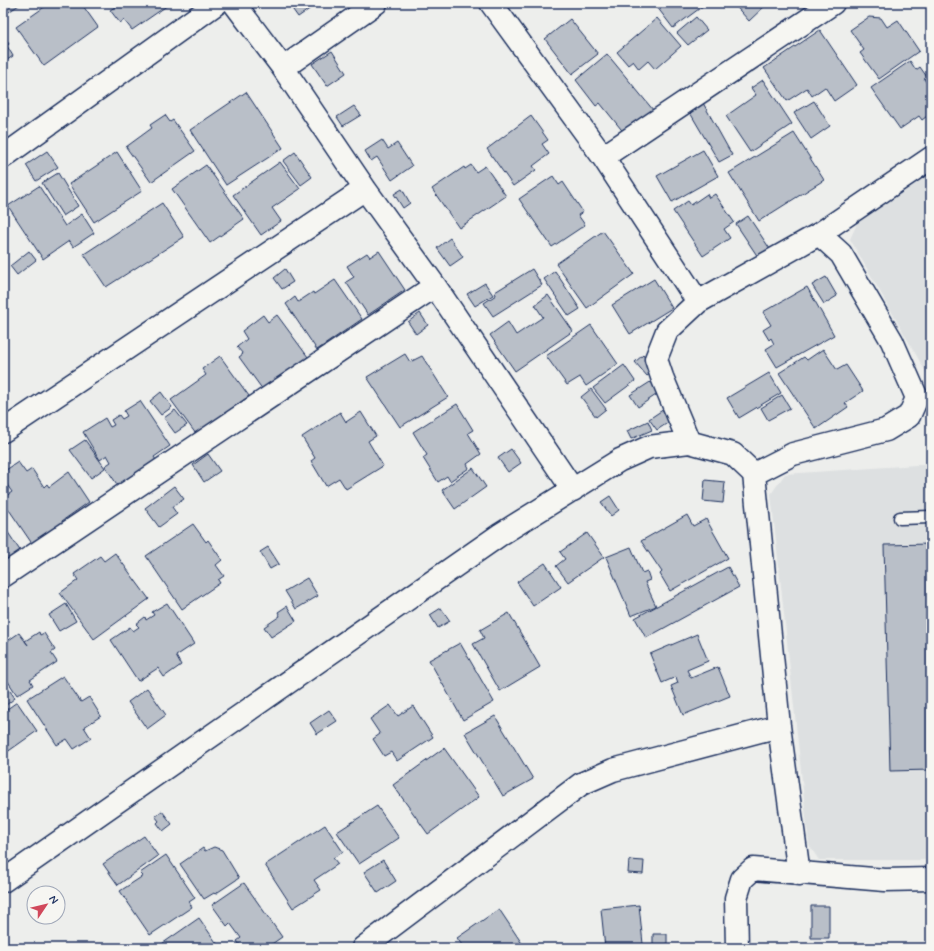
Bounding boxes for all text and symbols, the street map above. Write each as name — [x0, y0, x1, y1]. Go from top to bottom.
north arrow — [26, 885, 66, 925]
text: N — [46, 893, 61, 907]

